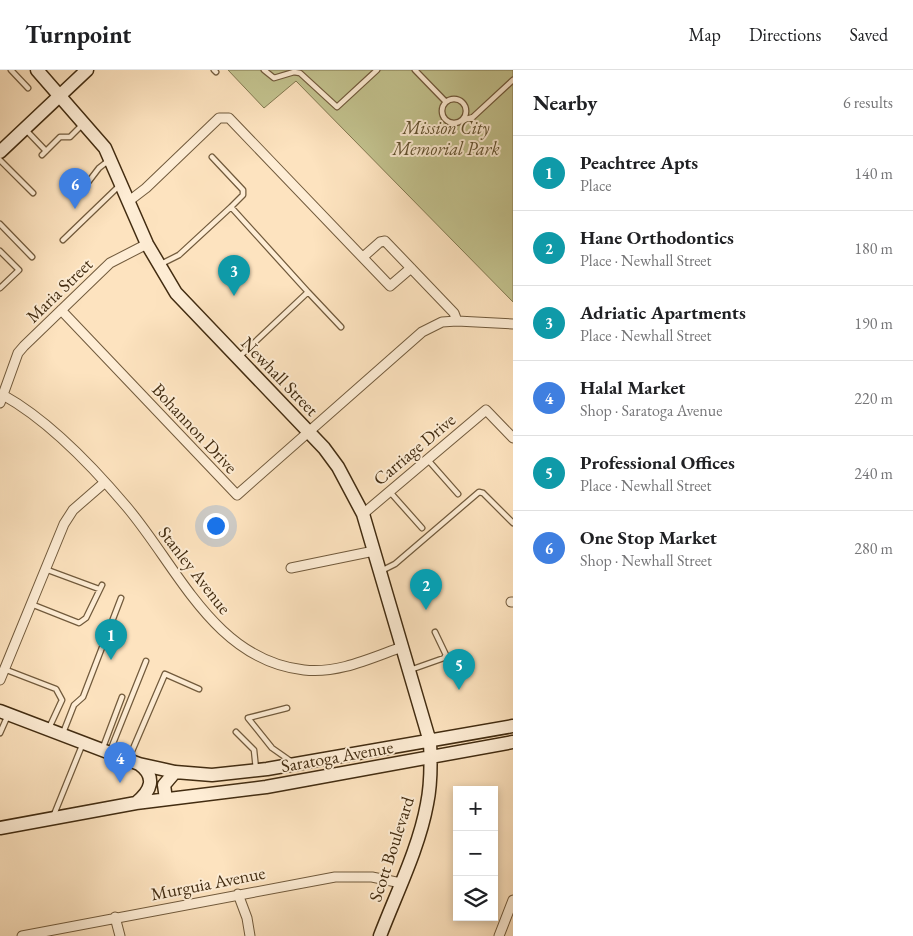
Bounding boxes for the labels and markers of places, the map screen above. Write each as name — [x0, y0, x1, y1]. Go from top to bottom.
pin: 6 — [59, 168, 91, 209]
pin: 3 — [218, 255, 250, 296]
pin: 2 — [410, 569, 442, 610]
pin: 1 — [95, 619, 127, 660]
pin: 5 — [443, 649, 475, 690]
pin: 4 — [104, 742, 136, 783]

